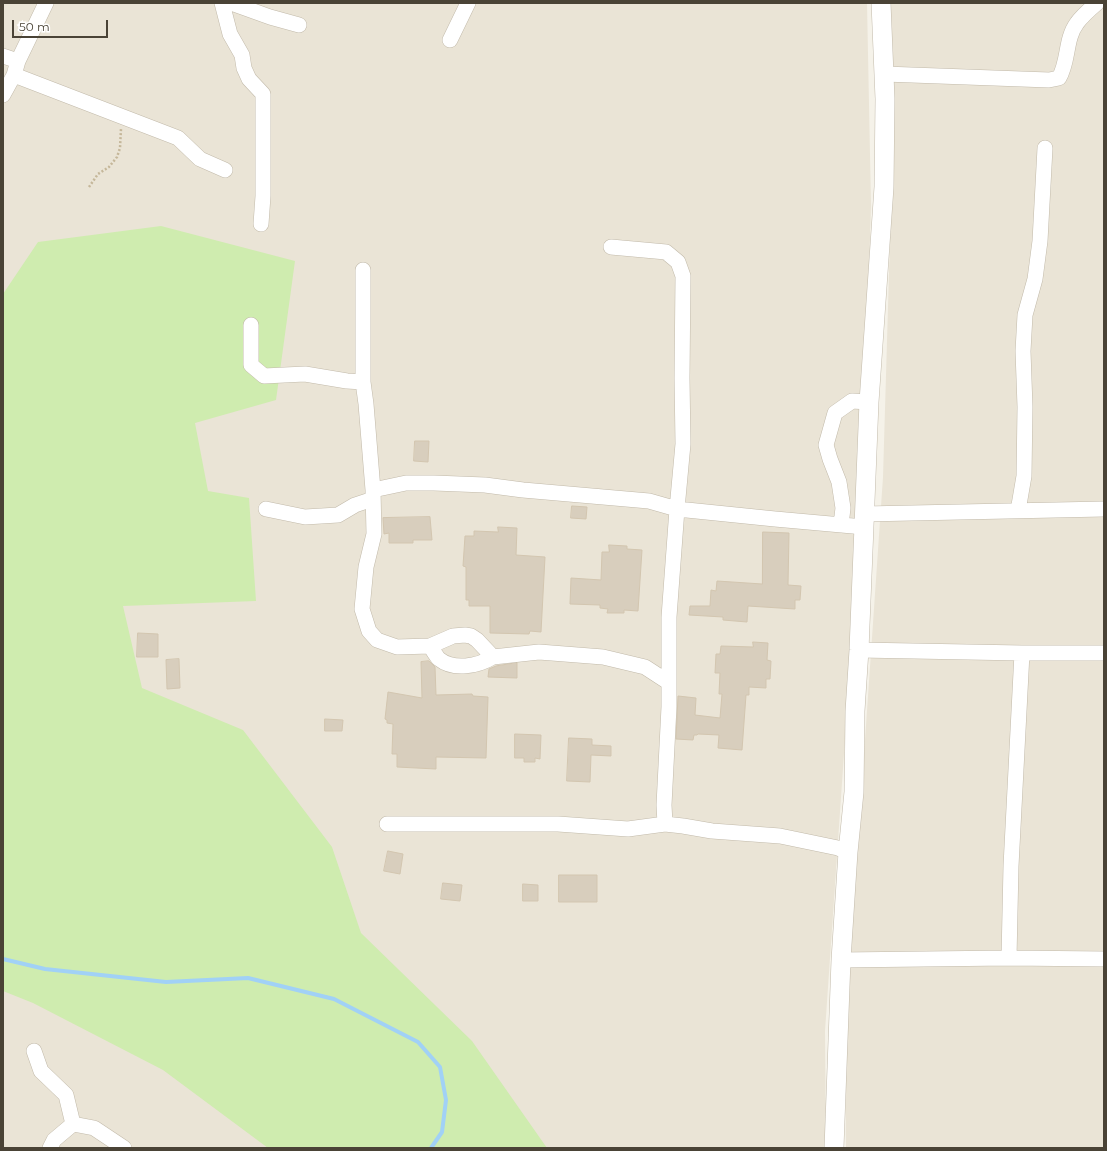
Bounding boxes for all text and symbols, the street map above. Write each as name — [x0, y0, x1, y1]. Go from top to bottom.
scale bar — [14, 12, 110, 38]
text: 50 m — [19, 19, 50, 34]

